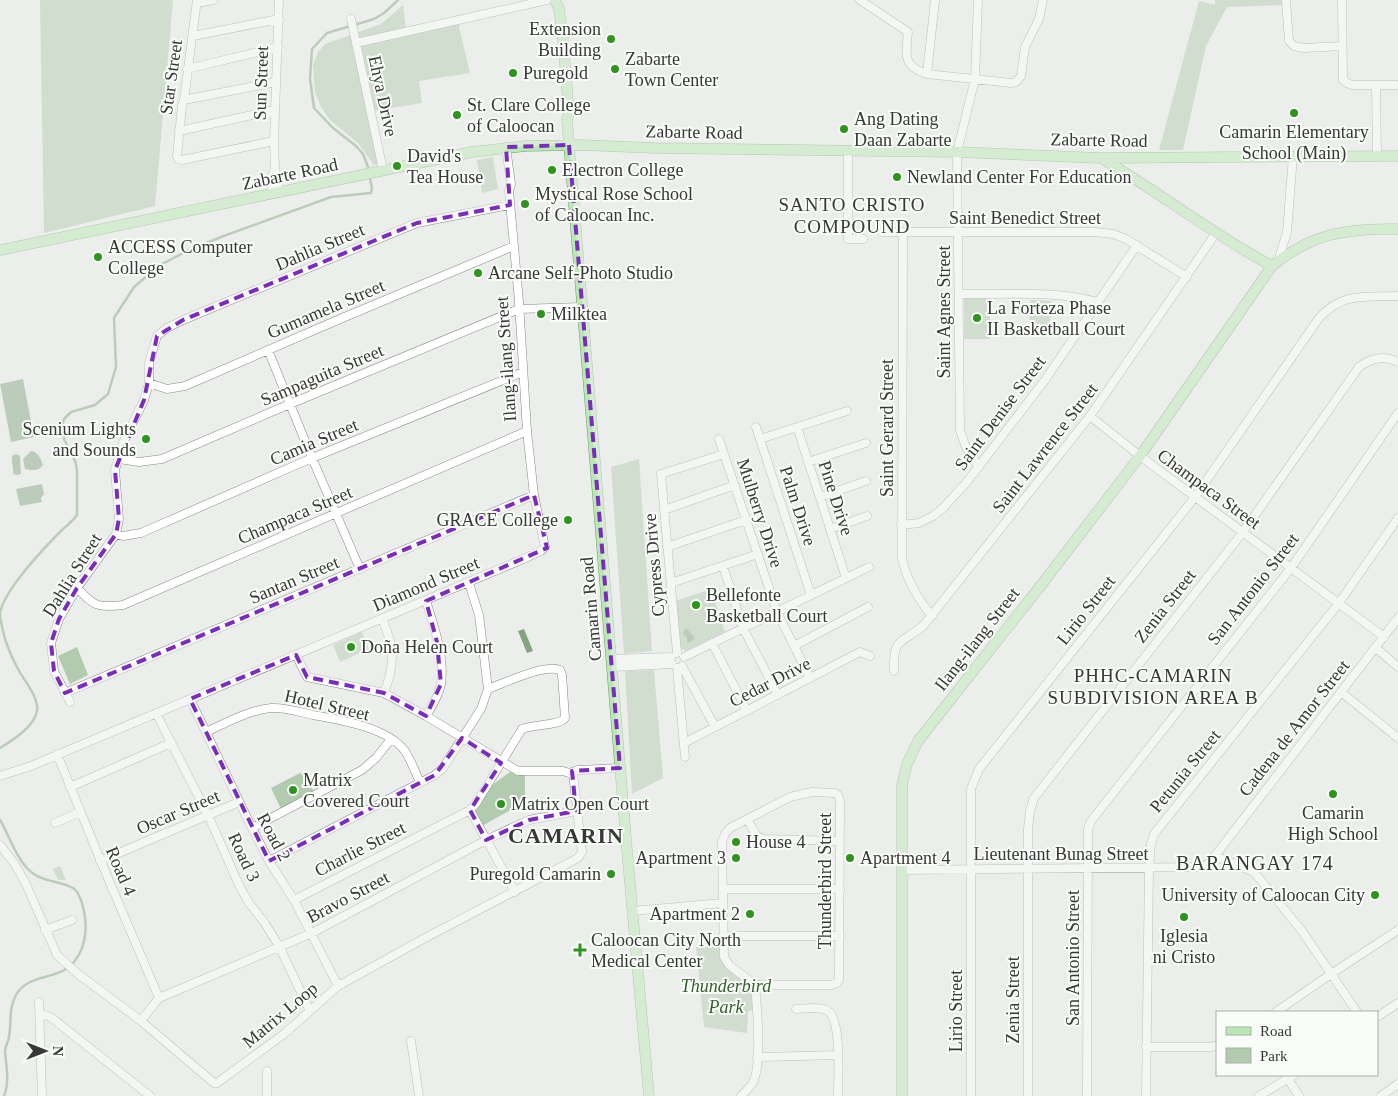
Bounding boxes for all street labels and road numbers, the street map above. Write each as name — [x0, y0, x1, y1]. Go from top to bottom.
street label: Star Street — [156, 38, 186, 116]
street label: Sun Street — [250, 45, 272, 121]
street label: Ehya Drive — [365, 54, 401, 138]
street label: Zabarte Road — [645, 121, 743, 143]
street label: Zabarte Road — [1050, 129, 1148, 151]
street label: Zabarte Road — [240, 154, 340, 194]
street label: Saint Benedict Street — [949, 208, 1101, 228]
street label: Dahlia Street — [273, 219, 367, 275]
street label: Saint Agnes Street — [934, 246, 954, 379]
street label: Gumamela Street — [264, 275, 388, 343]
street label: Ilang-ilang Street — [492, 296, 520, 422]
street label: Sampaguita Street — [258, 340, 386, 410]
street label: Saint Denise Street — [950, 352, 1050, 474]
street label: Saint Gerard Street — [877, 359, 897, 497]
street label: Saint Lawrence Street — [988, 379, 1102, 517]
street label: Camia Street — [267, 415, 361, 469]
street label: Champaca Street — [1154, 445, 1264, 533]
street label: Mulberry Drive — [733, 456, 787, 570]
street label: Pine Drive — [815, 458, 857, 538]
street label: Palm Drive — [776, 464, 820, 548]
street label: Champaca Street — [235, 482, 355, 548]
street label: Cypress Drive — [640, 513, 668, 617]
street label: San Antonio Street — [1203, 529, 1303, 649]
street label: Dahlia Street — [38, 530, 106, 620]
street label: Santan Street — [246, 552, 342, 608]
street label: Diamond Street — [370, 553, 482, 615]
street label: Camarin Road — [576, 556, 606, 662]
street label: Zenia Street — [1130, 565, 1200, 647]
street label: Lirio Street — [1053, 571, 1119, 649]
street label: Ilang-ilang Street — [930, 583, 1024, 695]
street label: Cedar Drive — [726, 653, 814, 711]
street label: Cadena de Amor Street — [1235, 656, 1353, 800]
street label: Hotel Street — [283, 686, 371, 724]
street label: Petunia Street — [1146, 726, 1224, 816]
street label: Oscar Street — [133, 786, 223, 838]
street label: Road 2 — [253, 810, 295, 864]
street label: Thunderbird Street — [815, 813, 835, 949]
street label: Charlie Street — [311, 818, 409, 880]
street label: Road 3 — [224, 829, 264, 885]
street label: Road 4 — [102, 843, 140, 899]
street label: Lieutenant Bunag Street — [974, 844, 1148, 864]
street label: Bravo Street — [303, 867, 393, 927]
street label: San Antonio Street — [1063, 890, 1083, 1026]
street label: Zenia Street — [1003, 956, 1023, 1044]
street label: Lirio Street — [946, 970, 966, 1052]
street label: Matrix Loop — [239, 978, 321, 1052]

